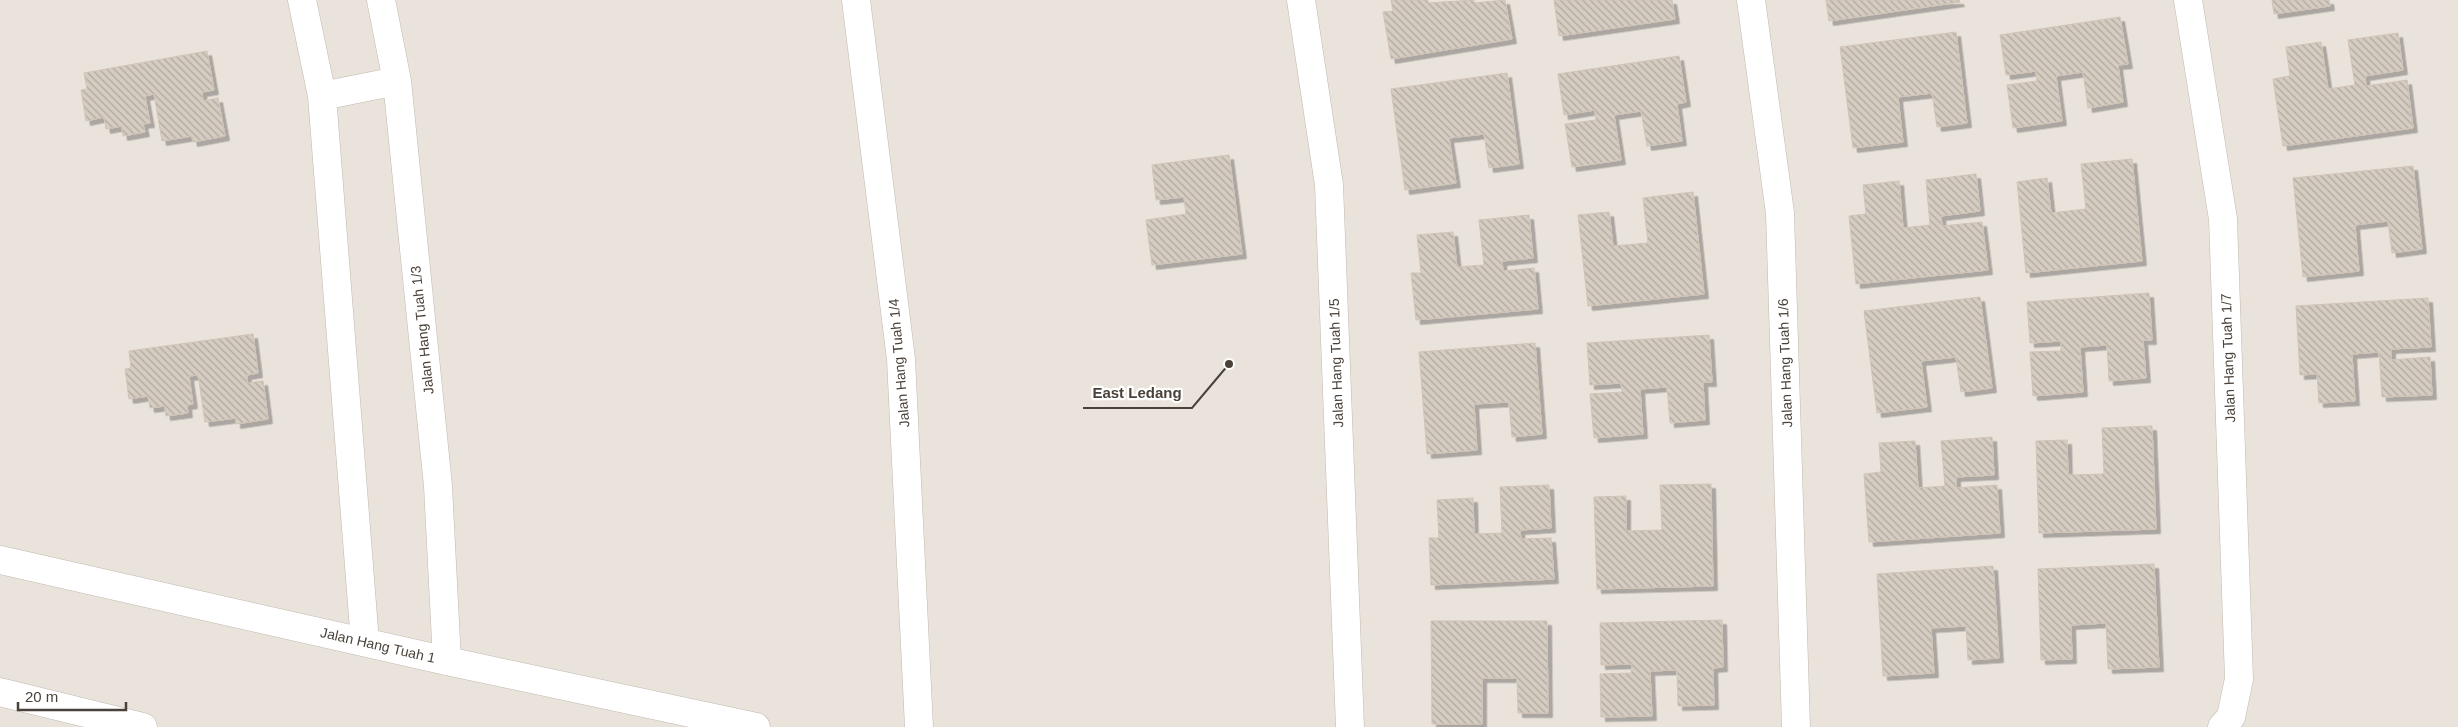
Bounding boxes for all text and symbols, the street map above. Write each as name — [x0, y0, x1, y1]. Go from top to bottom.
street label: Jalan Hang Tuah 1/3 — [407, 265, 437, 395]
street label: Jalan Hang Tuah 1/7 — [2218, 293, 2238, 423]
street label: Jalan Hang Tuah 1/4 — [885, 298, 913, 428]
street label: Jalan Hang Tuah 1/5 — [1326, 298, 1346, 428]
street label: Jalan Hang Tuah 1/6 — [1775, 298, 1795, 428]
callout: East Ledang — [1083, 378, 1192, 408]
text: East Ledang — [1092, 384, 1182, 401]
street label: Jalan Hang Tuah 1 — [319, 624, 437, 666]
scale bar — [18, 680, 125, 712]
text: 20 m — [25, 688, 58, 705]

